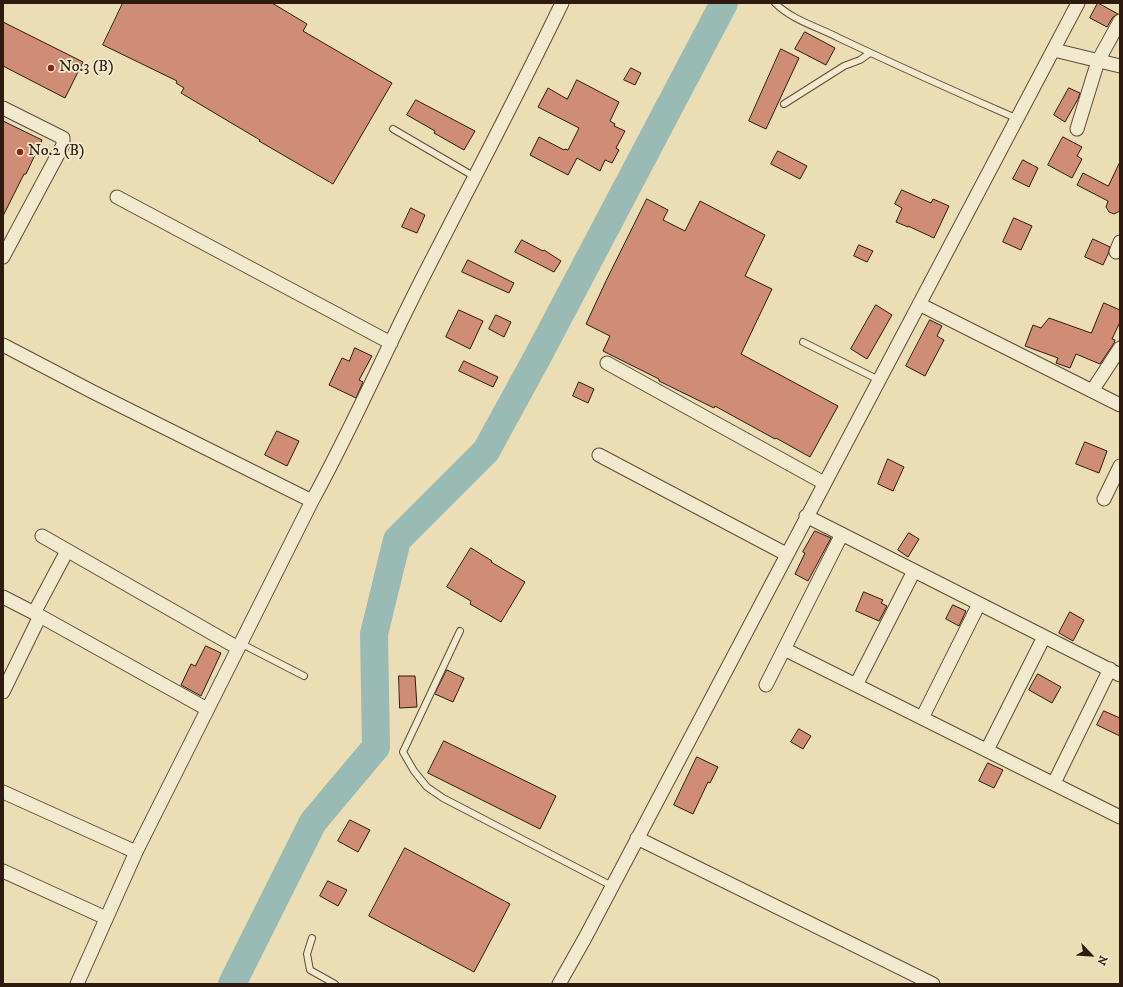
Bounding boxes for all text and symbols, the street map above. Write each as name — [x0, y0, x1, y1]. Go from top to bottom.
place label: No.3 (B) — [59, 58, 114, 78]
marker: No.3 (B) — [46, 63, 56, 73]
place label: No.2 (B) — [28, 142, 85, 162]
marker: No.2 (B) — [15, 147, 25, 157]
north arrow — [1071, 935, 1111, 975]
text: N — [1094, 953, 1110, 967]

